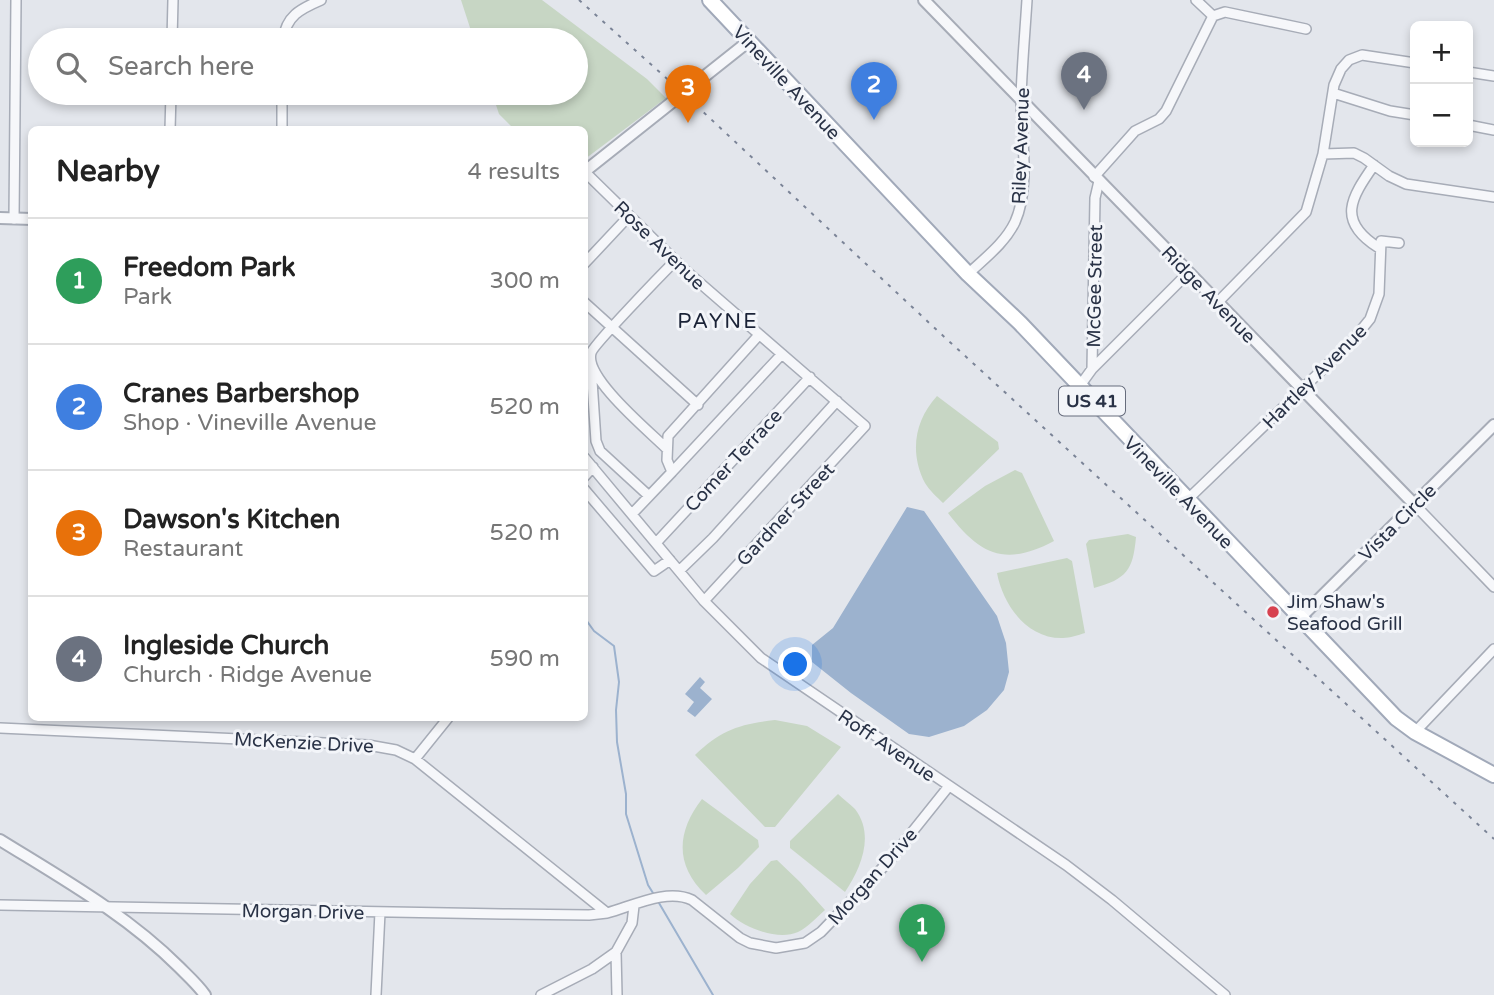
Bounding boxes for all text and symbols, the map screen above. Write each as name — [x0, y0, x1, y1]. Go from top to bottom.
street label: Vineville Avenue — [728, 21, 845, 144]
map controls — [1410, 21, 1473, 147]
button: + — [1410, 21, 1473, 84]
search box — [28, 28, 588, 105]
icon: search — [52, 48, 90, 86]
text: Search here — [108, 51, 254, 82]
pin: 4 — [1061, 52, 1107, 110]
pin: 2 — [851, 62, 897, 120]
pin: 3 — [665, 65, 711, 123]
button: − — [1410, 84, 1473, 147]
street label: Riley Avenue — [1008, 87, 1034, 205]
text: Nearby — [56, 153, 160, 190]
text: 4 results — [467, 158, 560, 186]
street label: Rose Avenue — [609, 197, 709, 295]
street label: McGee Street — [1083, 224, 1107, 348]
street label: Ridge Avenue — [1157, 242, 1260, 348]
text: Freedom Park — [123, 252, 295, 283]
text: 1 — [72, 267, 86, 295]
text: 300 m — [490, 267, 560, 295]
text: Park — [123, 283, 172, 311]
district label: PAYNE — [677, 309, 759, 334]
street label: Hartley Avenue — [1258, 320, 1371, 433]
text: Cranes Barbershop — [123, 378, 359, 409]
road number: US 41 — [1059, 386, 1125, 416]
text: 2 — [72, 393, 86, 421]
text: 520 m — [490, 393, 560, 421]
street label: Comer Terrace — [681, 405, 787, 516]
text: Shop · Vineville Avenue — [123, 409, 376, 437]
street label: Vineville Avenue — [1119, 432, 1238, 554]
street label: Gardner Street — [732, 459, 839, 571]
street label: Vista Circle — [1355, 480, 1441, 566]
text: Dawson's Kitchen — [123, 504, 340, 535]
text: 3 — [72, 519, 86, 547]
text: 520 m — [490, 519, 560, 547]
text: Restaurant — [123, 535, 243, 563]
place label: Jim Shaw's Seafood Grill — [1287, 591, 1402, 635]
marker: Jim Shaw's Seafood Grill — [1265, 604, 1281, 620]
text: Ingleside Church — [123, 630, 329, 661]
text: 4 — [72, 645, 86, 673]
text: 590 m — [490, 645, 560, 673]
your location — [778, 647, 812, 681]
text: Church · Ridge Avenue — [123, 661, 372, 689]
street label: Roff Avenue — [834, 705, 939, 786]
street label: McKenzie Drive — [233, 728, 374, 758]
street label: Morgan Drive — [824, 824, 922, 930]
street label: Morgan Drive — [241, 900, 364, 924]
pin: 1 — [899, 904, 945, 962]

